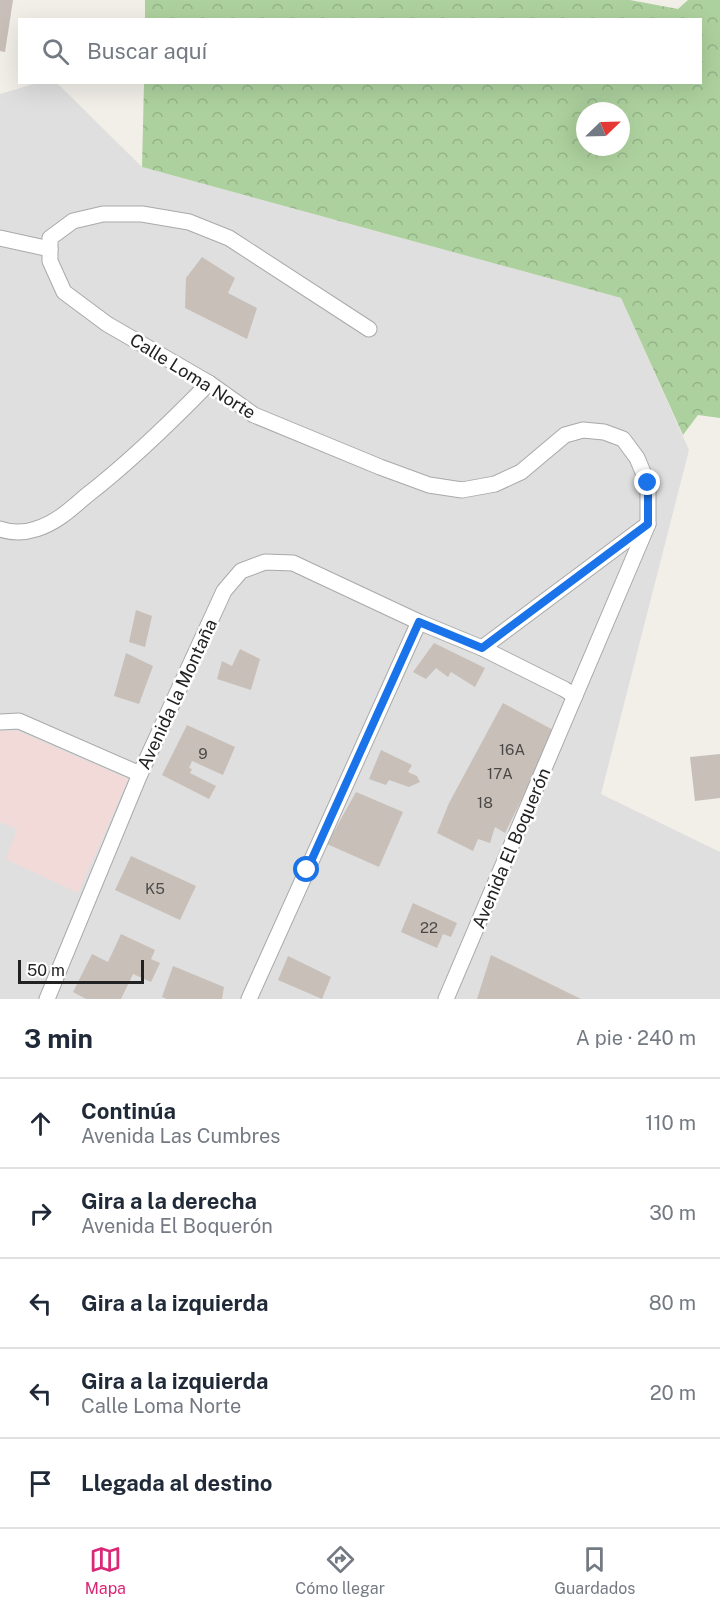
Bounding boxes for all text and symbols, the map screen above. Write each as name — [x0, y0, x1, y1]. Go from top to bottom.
search box — [18, 18, 702, 84]
icon: search — [39, 35, 72, 68]
text: Buscar aquí — [87, 38, 207, 64]
north arrow — [576, 102, 630, 156]
street label: Calle Loma Norte — [126, 329, 260, 423]
route end — [634, 469, 660, 495]
street label: Avenida la Montaña — [133, 615, 221, 773]
house number: 16A — [499, 741, 525, 758]
house number: 9 — [198, 745, 208, 762]
street label: Avenida El Boquerón — [468, 764, 554, 932]
house number: 17A — [487, 765, 513, 782]
house number: 18 — [477, 794, 493, 811]
route start — [293, 856, 319, 882]
house number: K5 — [145, 880, 165, 897]
house number: 22 — [420, 919, 438, 936]
scale bar — [18, 957, 144, 984]
text: 50 m — [27, 961, 65, 980]
text: 3 min — [24, 1023, 93, 1054]
text: A pie · 240 m — [576, 1026, 696, 1050]
text: Continúa — [81, 1098, 176, 1124]
icon: ahead — [24, 1107, 57, 1140]
text: 110 m — [645, 1111, 696, 1135]
text: Avenida Las Cumbres — [81, 1124, 280, 1148]
text: Gira a la derecha — [81, 1188, 257, 1214]
icon: right — [24, 1197, 57, 1230]
text: 30 m — [649, 1201, 696, 1225]
text: Avenida El Boquerón — [81, 1214, 273, 1238]
icon: left — [24, 1287, 57, 1320]
text: Gira a la izquierda — [81, 1290, 268, 1316]
text: 80 m — [649, 1291, 696, 1315]
text: Gira a la izquierda — [81, 1368, 268, 1394]
icon: left — [24, 1377, 57, 1410]
text: 20 m — [650, 1381, 696, 1405]
text: Calle Loma Norte — [81, 1394, 241, 1418]
icon: arrive — [24, 1467, 57, 1500]
text: Llegada al destino — [81, 1470, 272, 1496]
tab: Mapa — [85, 1543, 126, 1598]
tab: Cómo llegar — [295, 1543, 385, 1598]
tab: Guardados — [554, 1543, 635, 1598]

